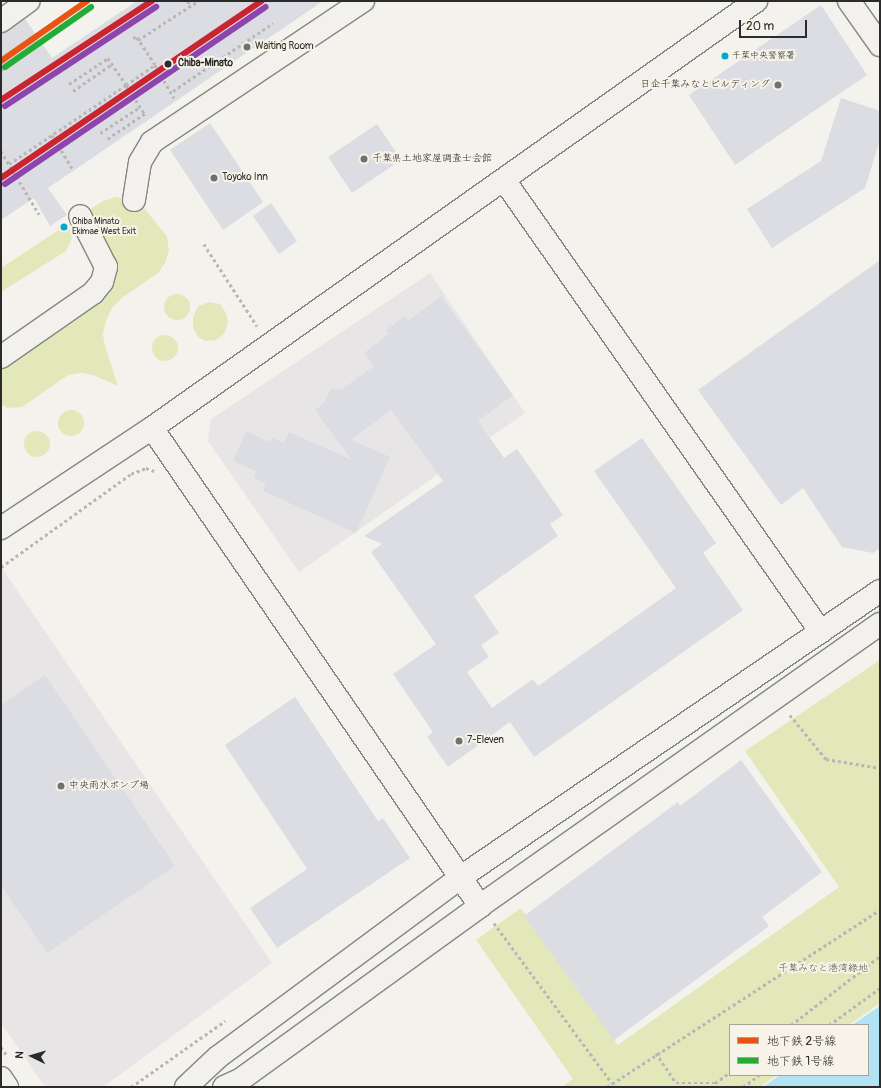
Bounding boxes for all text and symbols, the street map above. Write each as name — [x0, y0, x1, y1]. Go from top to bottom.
scale bar — [741, 12, 809, 38]
text: 20 m — [746, 19, 774, 34]
place label: Waiting Room — [255, 41, 314, 53]
marker: Waiting Room — [242, 42, 252, 52]
marker: 千葉中央警察署 — [720, 51, 730, 61]
place label: 千葉中央警察署 — [732, 51, 795, 61]
marker: Chiba-Minato — [161, 57, 175, 71]
place label: Chiba-Minato — [178, 58, 233, 70]
place label: 日企千葉みなとビルディング — [640, 79, 770, 91]
marker: 日企千葉みなとビルディング — [773, 80, 783, 90]
place label: 千葉県土地家屋調査士会館 — [372, 153, 492, 165]
marker: 千葉県土地家屋調査士会館 — [359, 154, 369, 164]
place label: Toyoko Inn — [222, 172, 268, 184]
marker: Toyoko Inn — [209, 173, 219, 183]
place label: Chiba Minato Ekimae West Exit — [72, 217, 136, 238]
marker: Chiba Minato Ekimae West Exit — [59, 222, 69, 232]
place label: 7-Eleven — [467, 735, 504, 747]
marker: 7-Eleven — [454, 736, 464, 746]
place label: 中央雨水ポンプ場 — [69, 780, 149, 792]
marker: 中央雨水ポンプ場 — [56, 781, 66, 791]
park label: 千葉みなと港湾緑地 — [778, 963, 868, 975]
legend — [729, 1024, 869, 1076]
text: 地下鉄 2号線 — [767, 1034, 836, 1049]
north arrow — [12, 1036, 52, 1076]
text: N — [13, 1051, 26, 1059]
text: 地下鉄 1号線 — [767, 1054, 834, 1069]

